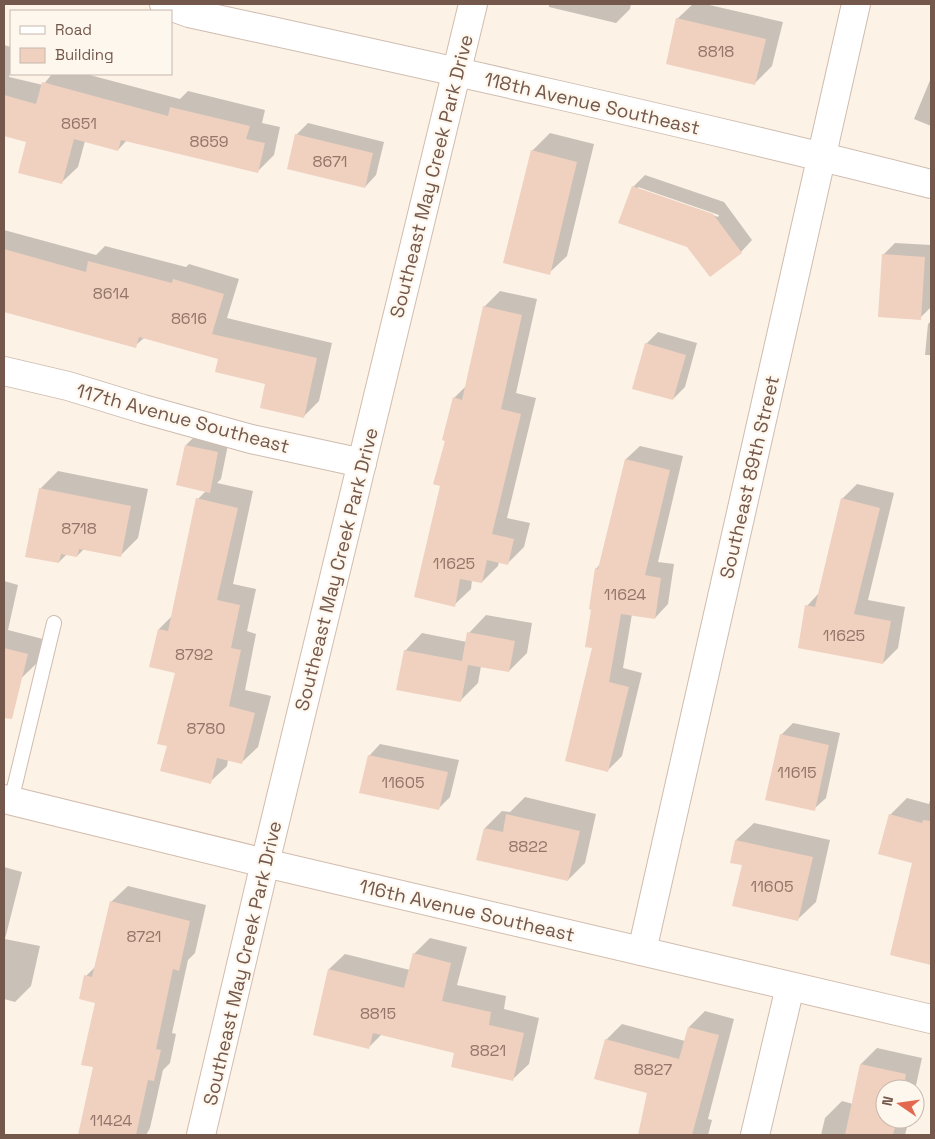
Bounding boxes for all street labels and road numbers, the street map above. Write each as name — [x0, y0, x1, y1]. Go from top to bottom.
street label: Southeast May Creek Park Drive — [384, 32, 479, 320]
street label: 118th Avenue Southeast — [482, 66, 702, 140]
street label: Southeast 89th Street — [714, 373, 785, 581]
street label: 117th Avenue Southeast — [74, 378, 292, 459]
street label: Southeast May Creek Park Drive — [289, 425, 384, 713]
street label: Southeast May Creek Park Drive — [198, 818, 287, 1108]
street label: 116th Avenue Southeast — [357, 874, 577, 947]

